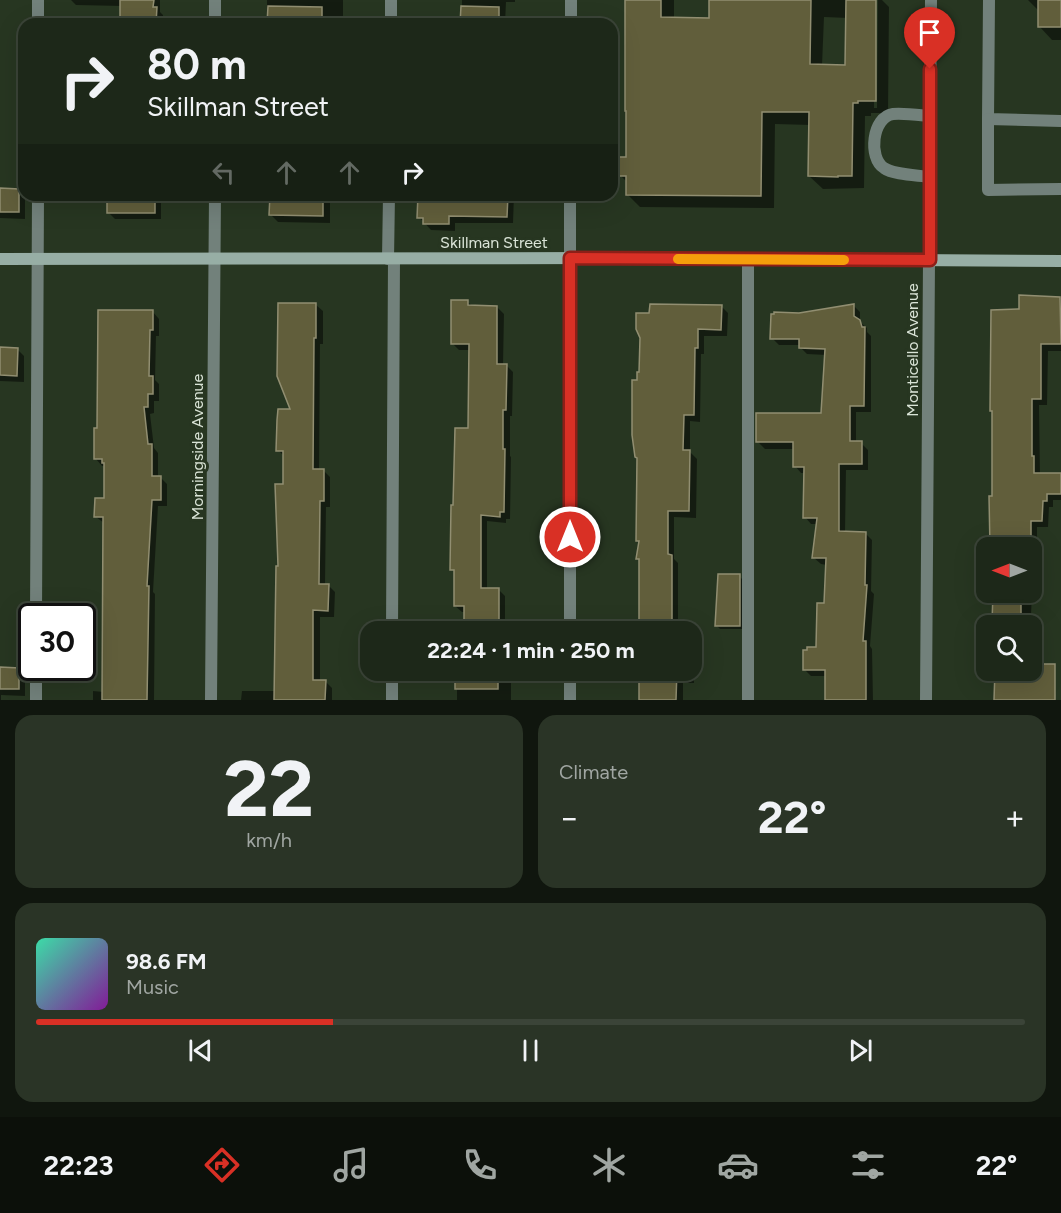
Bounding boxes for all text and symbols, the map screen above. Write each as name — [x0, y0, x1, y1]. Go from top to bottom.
pin — [904, 7, 955, 69]
icon: arrive — [913, 16, 946, 49]
text: 80 m — [147, 39, 247, 90]
icon: right — [48, 42, 126, 120]
text: Skillman Street — [147, 90, 329, 123]
icon: left — [207, 156, 240, 189]
icon: ahead — [270, 156, 303, 189]
icon: ahead — [333, 156, 366, 189]
icon: right — [396, 156, 429, 189]
street label: Skillman Street — [440, 233, 548, 252]
street label: Monticello Avenue — [903, 283, 922, 417]
street label: Morningside Avenue — [188, 373, 207, 520]
position arrow — [538, 505, 602, 569]
north arrow — [976, 537, 1042, 603]
map controls — [976, 537, 1042, 681]
speed limit sign: 30 — [18, 603, 96, 681]
button: search — [976, 615, 1042, 681]
text: 22:24 · 1 min · 250 m — [427, 637, 635, 664]
text: 22 — [224, 742, 314, 836]
text: Climate — [559, 760, 628, 784]
text: 22° — [757, 790, 827, 844]
text: − — [559, 798, 580, 837]
text: + — [1004, 798, 1025, 837]
text: km/h — [246, 828, 292, 852]
text: 98.6 FM — [126, 948, 207, 975]
text: Music — [126, 975, 179, 999]
icon: previous — [184, 1034, 217, 1067]
icon: pause — [514, 1034, 547, 1067]
icon: next — [844, 1034, 877, 1067]
icon: directions — [201, 1144, 243, 1186]
icon: music — [330, 1144, 372, 1186]
icon: phone — [459, 1144, 501, 1186]
icon: climate — [588, 1144, 630, 1186]
icon: car — [717, 1144, 759, 1186]
icon: filters — [847, 1144, 889, 1186]
text: 22:23 — [44, 1149, 114, 1182]
text: 22° — [976, 1149, 1017, 1182]

